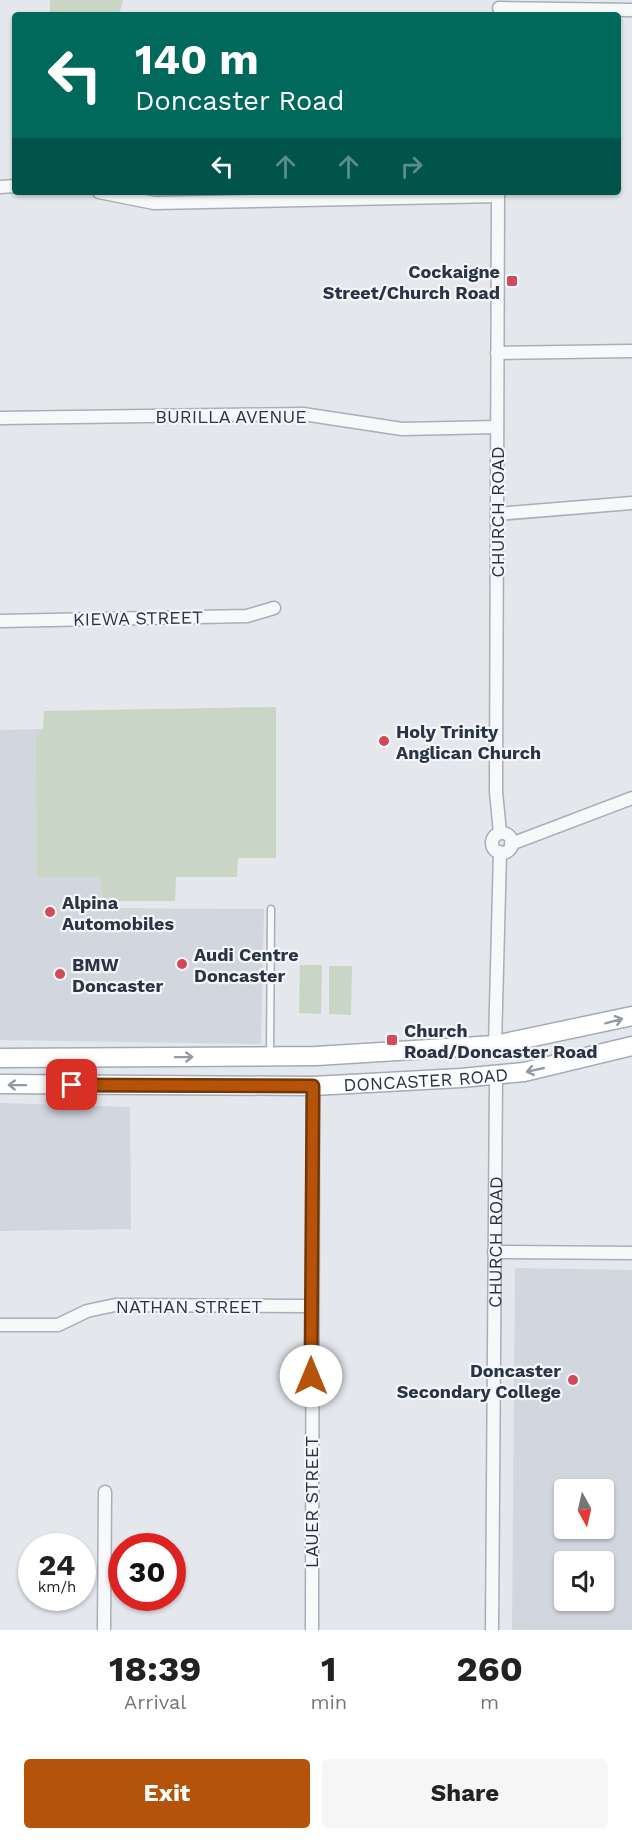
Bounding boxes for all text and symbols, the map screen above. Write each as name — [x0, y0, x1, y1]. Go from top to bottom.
text: 140 m — [135, 35, 259, 84]
icon: left — [36, 36, 114, 114]
text: Doncaster Road — [135, 85, 344, 117]
icon: left — [206, 150, 239, 183]
icon: ahead — [269, 150, 302, 183]
icon: ahead — [332, 150, 365, 183]
icon: right — [395, 150, 428, 183]
place label: Cockaigne Street/Church Road — [323, 261, 500, 303]
marker: Cockaigne Street/Church Road — [505, 274, 519, 288]
street label: BURILLA AVENUE — [155, 406, 307, 427]
street label: CHURCH ROAD — [487, 446, 508, 578]
street label: KIEWA STREET — [73, 606, 203, 630]
place label: Holy Trinity Anglican Church — [396, 721, 541, 763]
marker: Holy Trinity Anglican Church — [377, 734, 391, 748]
place label: Alpina Automobiles — [62, 892, 174, 934]
marker: Alpina Automobiles — [43, 905, 57, 919]
place label: Audi Centre Doncaster — [194, 944, 299, 986]
place label: BMW Doncaster — [72, 954, 163, 996]
marker: Audi Centre Doncaster — [175, 957, 189, 971]
marker: BMW Doncaster — [53, 967, 67, 981]
one-way arrow — [604, 1015, 623, 1026]
place label: Church Road/Doncaster Road — [404, 1020, 598, 1062]
marker: Church Road/Doncaster Road — [385, 1033, 399, 1047]
one-way arrow — [174, 1051, 194, 1063]
pin — [46, 1059, 97, 1110]
street label: DONCASTER ROAD — [343, 1063, 509, 1095]
one-way arrow — [525, 1065, 545, 1076]
icon: arrive — [55, 1068, 88, 1101]
one-way arrow — [8, 1079, 28, 1091]
street label: CHURCH ROAD — [484, 1176, 506, 1308]
street label: NATHAN STREET — [116, 1296, 262, 1317]
position arrow — [279, 1344, 343, 1408]
place label: Doncaster Secondary College — [397, 1360, 561, 1402]
marker: Doncaster Secondary College — [566, 1373, 580, 1387]
street label: LAUER STREET — [301, 1436, 322, 1568]
north arrow — [554, 1479, 614, 1539]
map controls — [554, 1479, 614, 1611]
speed limit sign: 30 — [108, 1533, 186, 1611]
text: 24 — [39, 1547, 75, 1582]
button: sound — [554, 1551, 614, 1611]
text: km/h — [38, 1578, 76, 1596]
text: 18:39 — [109, 1648, 201, 1690]
text: 1 — [321, 1648, 337, 1690]
text: 260 — [456, 1648, 523, 1690]
text: Arrival — [124, 1690, 186, 1714]
text: min — [310, 1690, 347, 1714]
text: m — [480, 1690, 499, 1714]
button: Exit — [24, 1759, 310, 1828]
button: Share — [322, 1759, 608, 1828]

